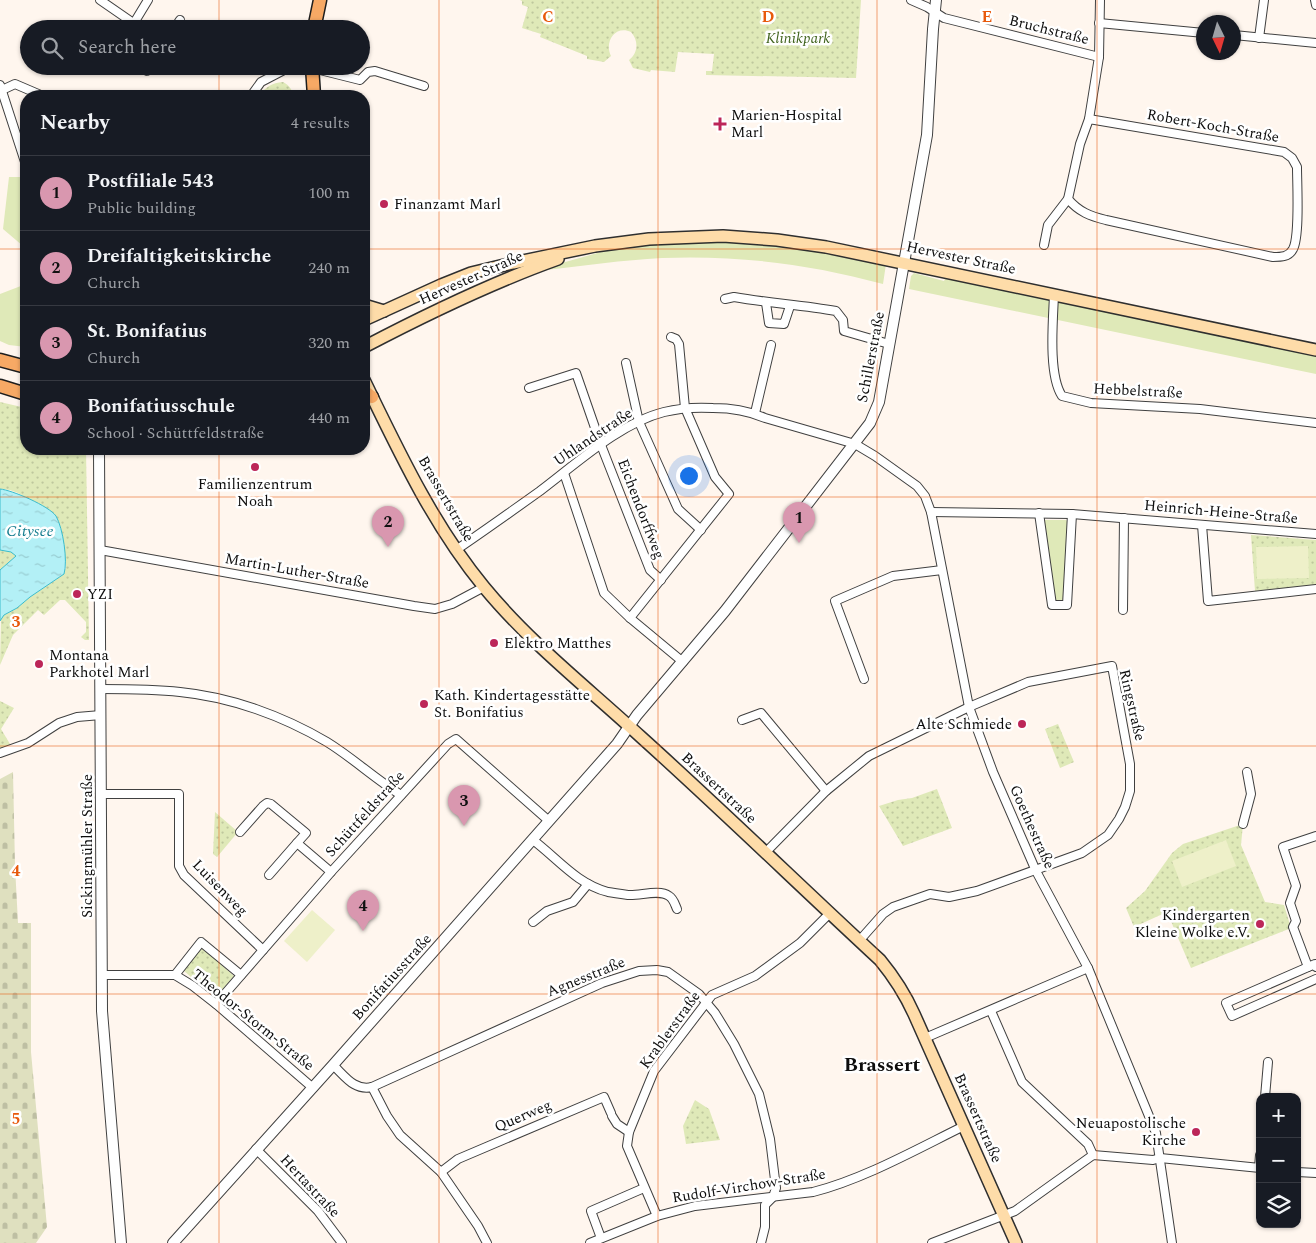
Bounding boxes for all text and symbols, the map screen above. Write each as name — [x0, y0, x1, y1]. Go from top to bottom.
text: C — [542, 5, 554, 29]
text: D — [762, 5, 775, 29]
text: E — [982, 5, 992, 29]
street label: Bruchstraße — [1007, 9, 1091, 51]
north arrow — [1196, 15, 1241, 60]
search box — [20, 20, 370, 75]
park label: Klinikpark — [766, 27, 830, 50]
text: Search here — [78, 33, 177, 62]
icon: search — [38, 34, 66, 62]
street label: Robert-Koch-Straße — [1145, 103, 1281, 149]
place label: Marien-Hospital Marl — [731, 104, 842, 144]
text: Nearby — [40, 107, 110, 139]
text: 4 results — [291, 111, 350, 135]
marker: Marien-Hospital Marl — [713, 117, 727, 131]
text: Postfiliale 543 — [87, 167, 214, 196]
text: 1 — [52, 181, 60, 205]
text: 100 m — [308, 181, 350, 205]
place label: Finanzamt Marl — [394, 193, 501, 216]
text: Public building — [87, 196, 196, 220]
marker: Finanzamt Marl — [378, 198, 390, 210]
street label: Hervester Straße — [904, 235, 1018, 281]
text: Dreifaltigkeitskirche — [87, 242, 271, 271]
street label: Hervester Straße — [415, 245, 527, 311]
text: 2 — [52, 256, 60, 280]
text: 240 m — [308, 256, 350, 280]
text: Church — [87, 271, 140, 295]
street label: Schillerstraße — [851, 309, 891, 405]
text: St. Bonifatius — [87, 317, 207, 346]
text: 3 — [52, 331, 60, 355]
text: 320 m — [308, 331, 350, 355]
text: Church — [87, 346, 140, 370]
street label: Hebbelstraße — [1093, 377, 1183, 405]
text: Bonifatiusschule — [87, 392, 235, 421]
street label: Uhlandstraße — [549, 402, 637, 472]
text: 4 — [52, 406, 60, 430]
text: 440 m — [308, 406, 350, 430]
text: School · Schüttfeldstraße — [87, 421, 264, 445]
street label: Brassertstraße — [412, 452, 480, 546]
street label: Eichendorffweg — [611, 455, 671, 563]
marker: Familienzentrum Noah — [249, 461, 261, 473]
your location — [676, 463, 702, 489]
place label: Familienzentrum Noah — [198, 473, 312, 513]
street label: Heinrich-Heine-Straße — [1143, 494, 1299, 530]
pin: 1 — [783, 502, 815, 543]
pin: 2 — [372, 506, 404, 547]
water label: Citysee — [6, 519, 54, 543]
street label: Martin-Luther-Straße — [223, 547, 371, 595]
place label: YZI — [87, 583, 113, 606]
marker: YZI — [71, 588, 83, 600]
text: 3 — [12, 610, 21, 634]
place label: Elektro Matthes — [504, 632, 612, 655]
marker: Elektro Matthes — [488, 637, 500, 649]
place label: Montana Parkhotel Marl — [49, 644, 149, 684]
marker: Montana Parkhotel Marl — [33, 658, 45, 670]
street label: Ringstraße — [1113, 667, 1151, 743]
place label: Kath. Kindertagesstätte St. Bonifatius — [434, 684, 590, 724]
marker: Kath. Kindertagesstätte St. Bonifatius — [418, 698, 430, 710]
place label: Alte Schmiede — [916, 713, 1012, 736]
marker: Alte Schmiede — [1016, 718, 1028, 730]
street label: Brassertstraße — [676, 747, 762, 829]
street label: Schüttfeldstraße — [320, 765, 410, 863]
street label: Sickingmühler Straße — [76, 774, 99, 918]
street label: Goethestraße — [1003, 781, 1061, 873]
pin: 3 — [448, 785, 480, 826]
street label: Luisenweg — [187, 854, 253, 922]
text: 4 — [12, 859, 21, 883]
pin: 4 — [347, 890, 379, 931]
place label: Kindergarten Kleine Wolke e.V. — [1135, 904, 1250, 944]
marker: Kindergarten Kleine Wolke e.V. — [1254, 918, 1266, 930]
street label: Bonifatiusstraße — [347, 928, 437, 1026]
street label: Agnesstraße — [543, 951, 629, 1003]
street label: Theodor-Storm-Straße — [187, 963, 319, 1077]
street label: Krablerstraße — [634, 986, 706, 1074]
district label: Brassert — [844, 1050, 920, 1080]
street label: Brassertstraße — [948, 1069, 1008, 1167]
map controls — [1256, 1093, 1301, 1228]
button: + — [1256, 1093, 1301, 1138]
street label: Querweg — [491, 1094, 555, 1138]
text: 5 — [12, 1107, 20, 1131]
place label: Neuapostolische Kirche — [1076, 1112, 1186, 1152]
marker: Neuapostolische Kirche — [1190, 1126, 1202, 1138]
button: − — [1256, 1138, 1301, 1183]
street label: Hertastraße — [274, 1149, 346, 1223]
street label: Rudolf-Virchow-Straße — [671, 1163, 827, 1209]
button: layers — [1256, 1183, 1301, 1228]

